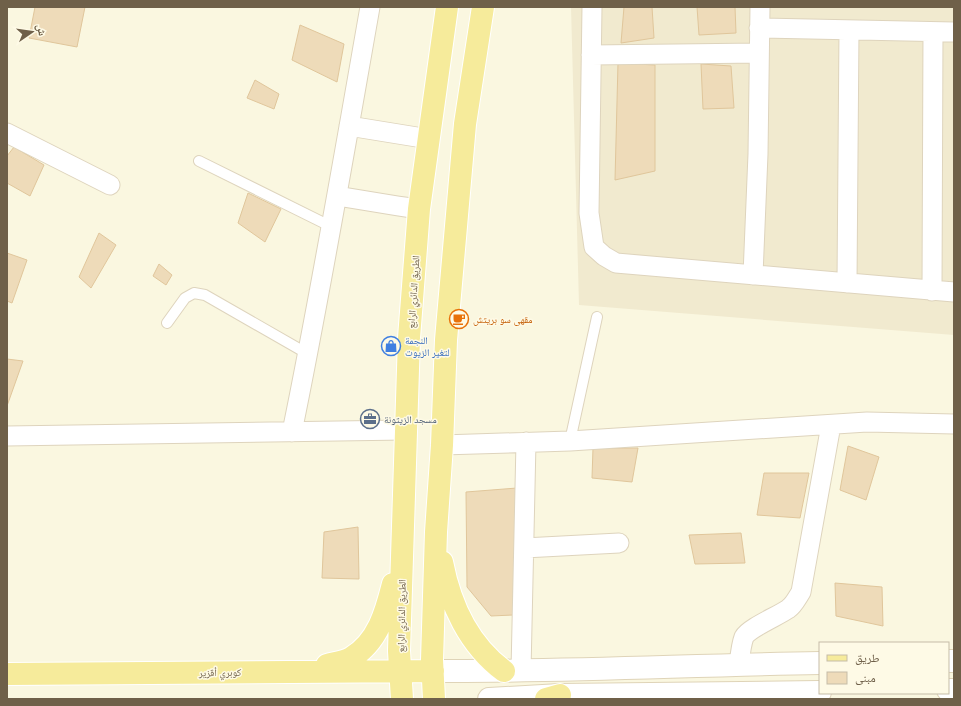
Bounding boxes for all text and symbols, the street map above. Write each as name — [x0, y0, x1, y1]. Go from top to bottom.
north arrow — [12, 12, 52, 52]
text: ش — [33, 22, 50, 38]
street label: الطريق الدائري الرابع — [404, 255, 424, 329]
cafe icon: مقهى سو بريتش — [448, 308, 470, 330]
place label: مقهى سو بريتش — [473, 313, 533, 326]
place label: النجمة لتغير الزيوت — [405, 334, 450, 359]
shop icon: النجمة لتغير الزيوت — [380, 335, 402, 357]
office icon: مسجد الزيتونة — [359, 408, 381, 430]
place label: مسجد الزيتونة — [384, 413, 437, 426]
street label: الطريق الدائري الرابع — [394, 579, 410, 653]
legend — [819, 642, 949, 694]
text: طريق — [855, 650, 880, 666]
street label: كوبري أقزير — [198, 666, 241, 681]
text: مبنى — [855, 670, 876, 686]

